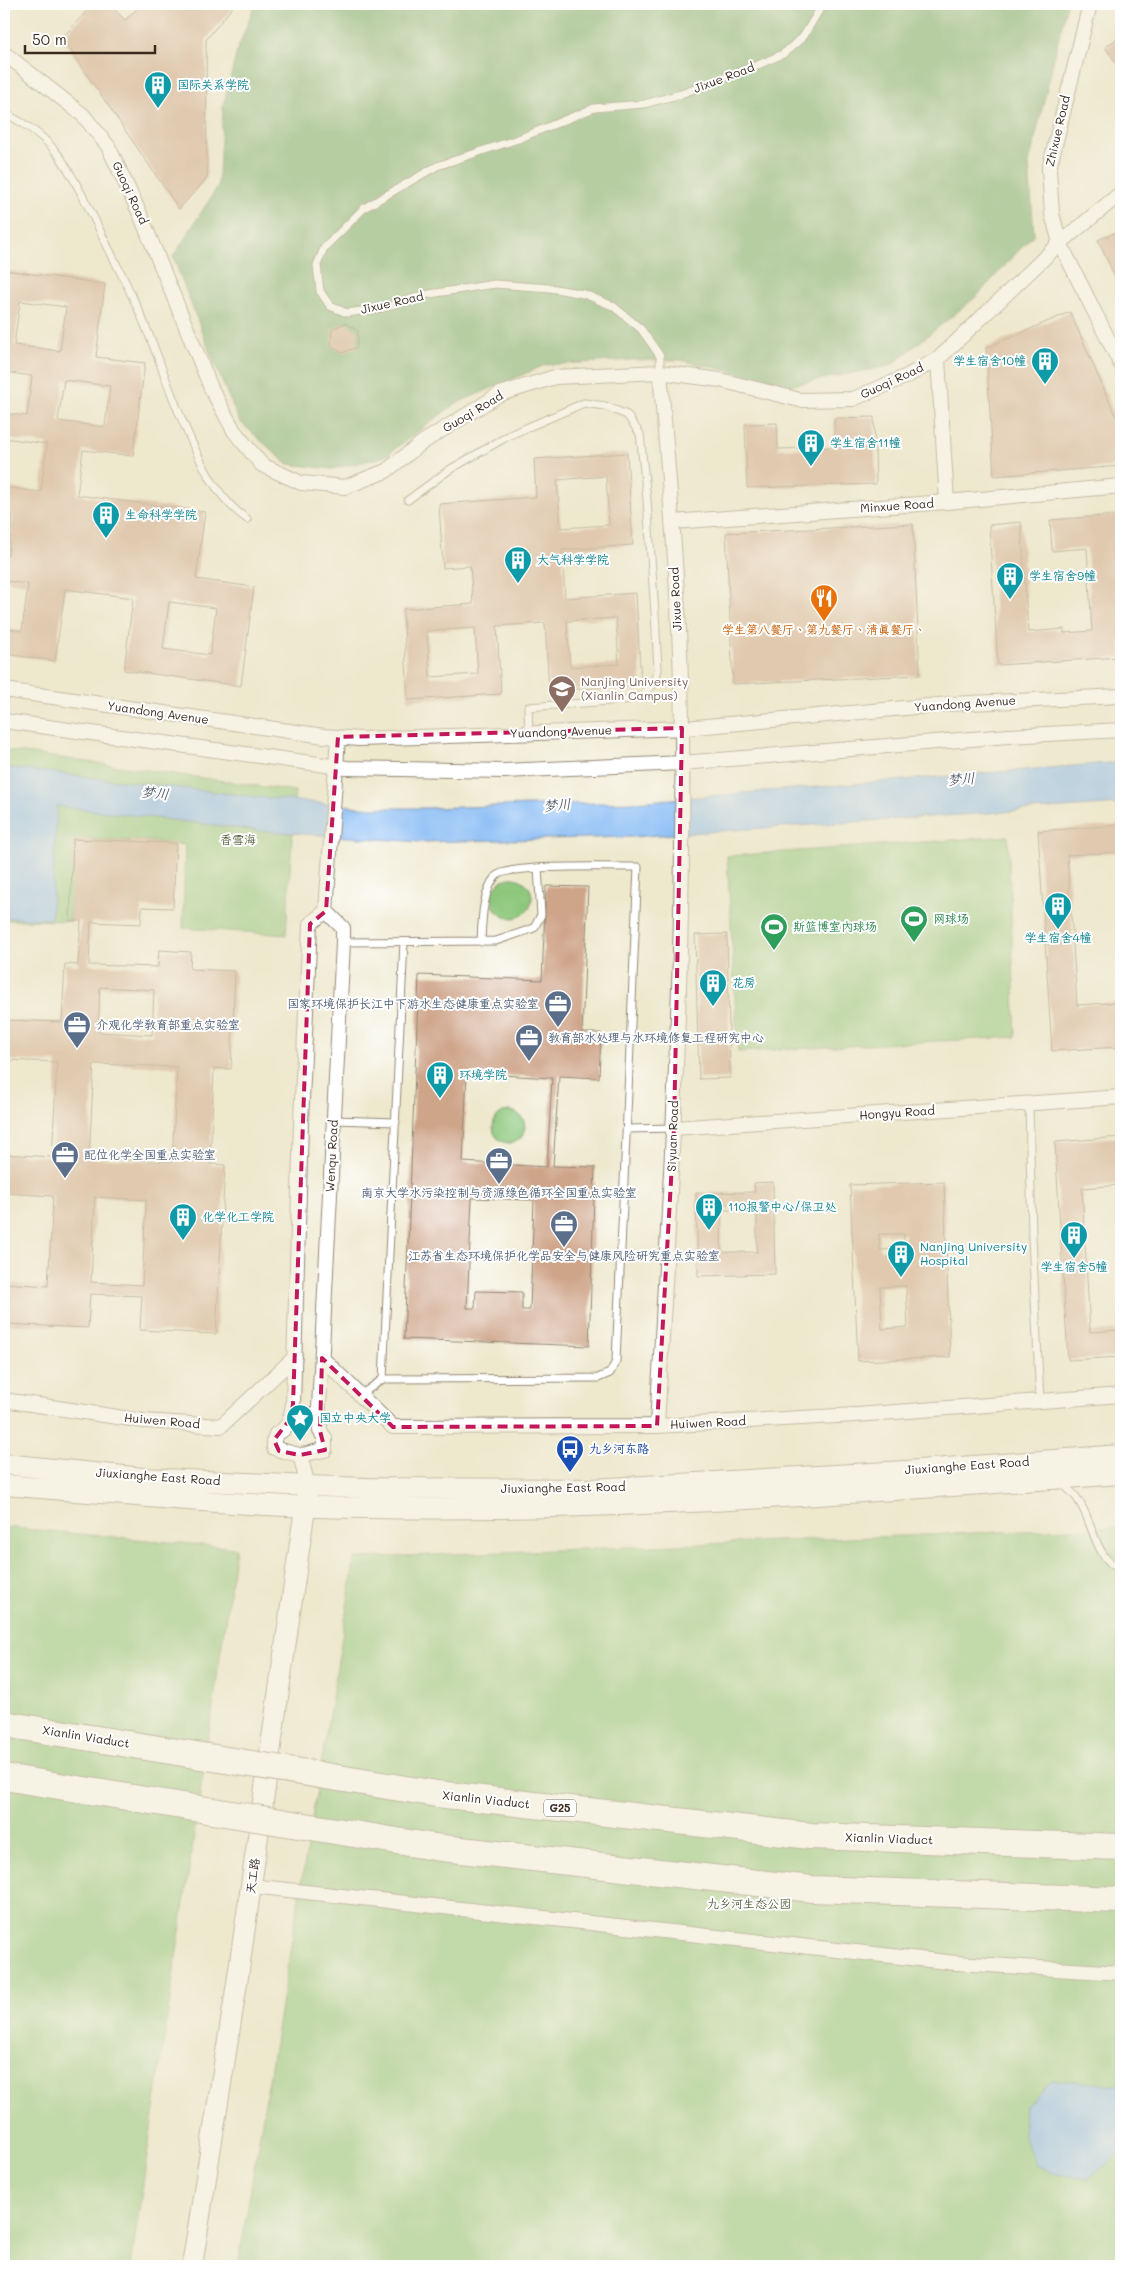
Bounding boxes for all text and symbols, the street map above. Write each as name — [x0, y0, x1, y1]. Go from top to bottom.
scale bar — [25, 22, 155, 54]
text: 50 m — [32, 29, 67, 49]
street label: Jixue Road — [691, 58, 757, 96]
building icon: 国际关系学院 — [143, 70, 173, 109]
place label: 国际关系学院 — [177, 76, 249, 92]
street label: Zhixue Road — [1041, 93, 1073, 168]
street label: Guoqi Road — [109, 159, 153, 227]
street label: Jixue Road — [359, 287, 425, 317]
building icon: 学生宿舍10幢 — [1030, 346, 1060, 385]
place label: 学生宿舍10幢 — [953, 352, 1026, 368]
street label: Guoqi Road — [858, 358, 926, 402]
street label: Guoqi Road — [439, 387, 506, 435]
building icon: 学生宿舍11幢 — [796, 428, 826, 467]
place label: 学生宿舍11幢 — [830, 434, 901, 450]
street label: Minxue Road — [860, 494, 935, 516]
building icon: 生命科学学院 — [91, 500, 121, 539]
place label: 生命科学学院 — [125, 506, 197, 522]
building icon: 大气科学学院 — [503, 545, 533, 584]
place label: 大气科学学院 — [537, 551, 609, 567]
building icon: 学生宿舍9幢 — [995, 561, 1025, 600]
street label: Jixue Road — [665, 566, 685, 631]
place label: 学生宿舍9幢 — [1029, 567, 1096, 583]
restaurant icon: 学生第八餐厅、第九餐厅、清真餐厅、 — [809, 583, 839, 622]
place label: 学生第八餐厅、第九餐厅、清真餐厅、 — [722, 621, 926, 637]
place label: Nanjing University (Xianlin Campus) — [581, 673, 688, 703]
school or university icon: Nanjing University (Xianlin Campus) — [547, 674, 577, 713]
street label: Yuandong Avenue — [913, 691, 1016, 715]
street label: Yuandong Avenue — [106, 697, 210, 727]
street label: Yuandong Avenue — [510, 721, 612, 741]
water label: 梦川 — [946, 768, 977, 789]
water label: 梦川 — [140, 782, 171, 804]
water label: 梦川 — [542, 794, 573, 815]
park label: 香雪海 — [220, 831, 256, 847]
building icon: 学生宿舍4幢 — [1043, 891, 1073, 930]
sports icon: 网球场 — [899, 904, 929, 943]
place label: 网球场 — [933, 910, 969, 926]
sports icon: 斯篮博室内球场 — [759, 912, 789, 951]
place label: 斯篮博室内球场 — [793, 918, 877, 934]
place label: 学生宿舍4幢 — [1024, 929, 1092, 945]
building icon: 花房 — [698, 968, 728, 1007]
place label: 花房 — [732, 974, 756, 990]
office icon: 国家环境保护长江中下游水生态健康重点实验室 — [543, 989, 573, 1028]
place label: 国家环境保护长江中下游水生态健康重点实验室 — [287, 995, 539, 1011]
office icon: 介观化学教育部重点实验室 — [62, 1010, 92, 1049]
place label: 介观化学教育部重点实验室 — [96, 1016, 240, 1032]
office icon: 教育部水处理与水环境修复工程研究中心 — [514, 1023, 544, 1062]
place label: 教育部水处理与水环境修复工程研究中心 — [548, 1029, 764, 1045]
building icon: 环境学院 — [425, 1060, 455, 1099]
place label: 环境学院 — [459, 1066, 507, 1082]
street label: Siyuan Road — [663, 1100, 681, 1172]
street label: Hongyu Road — [859, 1101, 936, 1123]
street label: Wenqu Road — [321, 1119, 341, 1193]
office icon: 配位化学全国重点实验室 — [50, 1140, 80, 1179]
place label: 配位化学全国重点实验室 — [84, 1146, 216, 1162]
office icon: 南京大学水污染控制与资源绿色循环全国重点实验室 — [484, 1146, 514, 1185]
place label: 南京大学水污染控制与资源绿色循环全国重点实验室 — [361, 1184, 637, 1200]
building icon: 110报警中心/保卫处 — [694, 1192, 724, 1231]
place label: 110报警中心/保卫处 — [728, 1198, 836, 1214]
building icon: 化学化工学院 — [168, 1202, 198, 1241]
place label: 化学化工学院 — [202, 1208, 274, 1224]
office icon: 江苏省生态环境保护化学品安全与健康风险研究重点实验室 — [549, 1209, 579, 1248]
building icon: 学生宿舍5幢 — [1059, 1220, 1089, 1259]
place label: Nanjing University Hospital — [920, 1238, 1027, 1268]
building icon: Nanjing University Hospital — [886, 1239, 916, 1278]
place label: 江苏省生态环境保护化学品安全与健康风险研究重点实验室 — [408, 1247, 720, 1263]
place label: 学生宿舍5幢 — [1041, 1258, 1108, 1274]
place icon: 国立中央大学 — [285, 1403, 315, 1442]
street label: Huiwen Road — [124, 1409, 201, 1431]
place label: 国立中央大学 — [319, 1409, 391, 1425]
street label: Huiwen Road — [670, 1412, 747, 1432]
bus stop icon: 九乡河东路 — [555, 1434, 585, 1473]
place label: 九乡河东路 — [589, 1440, 649, 1456]
street label: Jiuxianghe East Road — [904, 1453, 1030, 1477]
street label: Jiuxianghe East Road — [95, 1464, 221, 1488]
street label: Jiuxianghe East Road — [500, 1478, 626, 1496]
street label: Xianlin Viaduct — [41, 1721, 131, 1751]
street label: Xianlin Viaduct — [441, 1786, 531, 1812]
road number: G25 — [544, 1800, 576, 1816]
street label: Xianlin Viaduct — [845, 1828, 933, 1848]
street label: 天工路 — [242, 1857, 262, 1895]
park label: 九乡河生态公园 — [707, 1895, 791, 1911]

